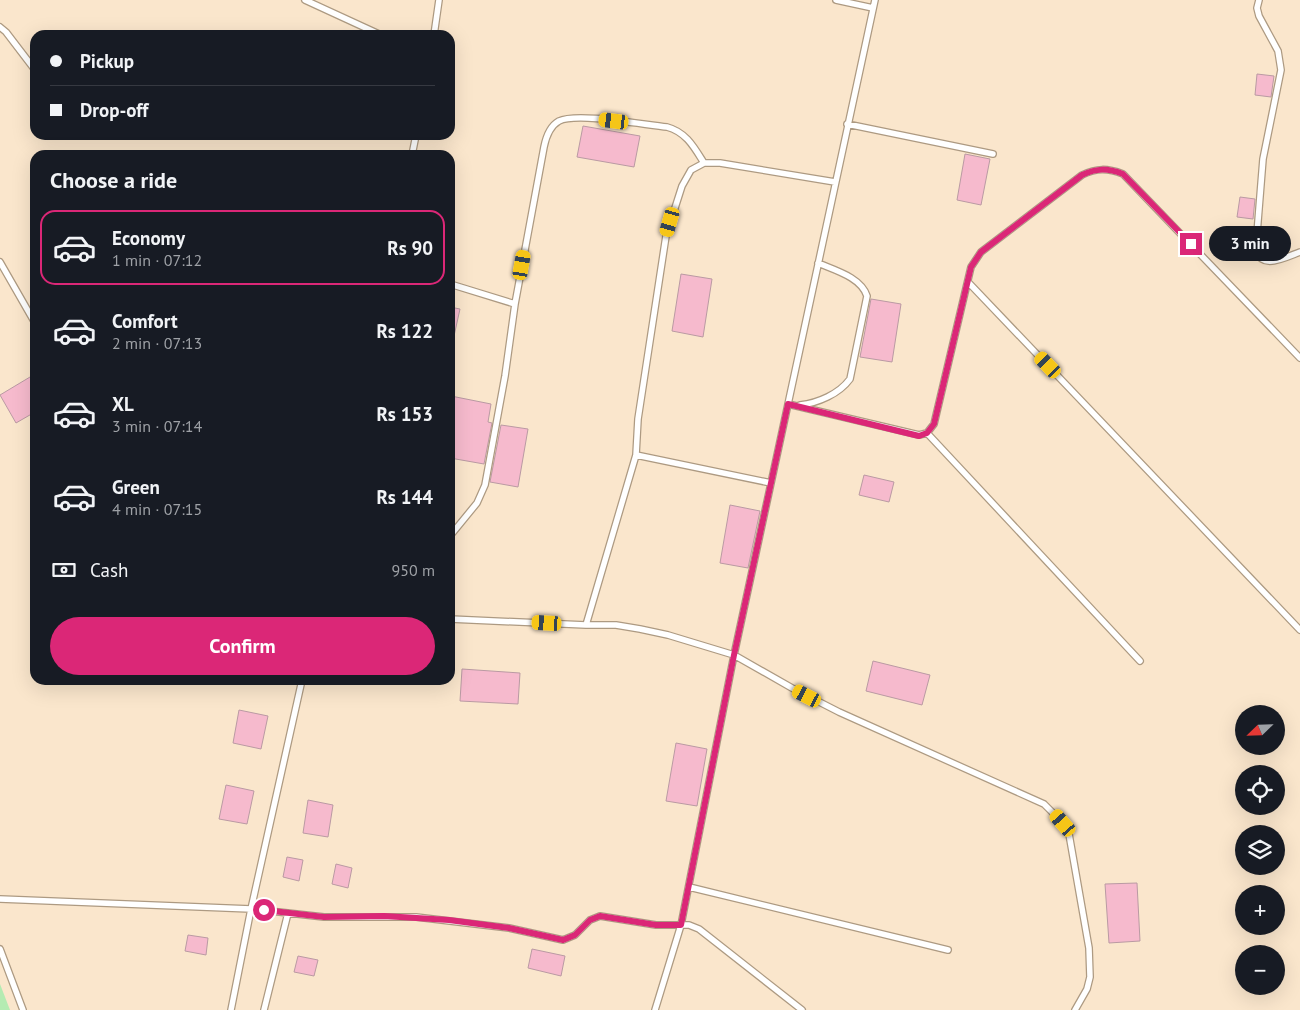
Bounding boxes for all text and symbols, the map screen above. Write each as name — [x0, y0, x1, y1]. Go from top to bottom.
text: Pickup — [80, 49, 134, 73]
text: Drop-off — [80, 98, 148, 122]
car — [598, 112, 629, 130]
text: Choose a ride — [50, 166, 177, 194]
car — [658, 206, 681, 238]
icon: car — [52, 225, 97, 270]
text: Economy — [112, 226, 185, 250]
callout: 3 min — [1208, 226, 1291, 262]
route end — [1180, 233, 1202, 255]
text: 3 min — [1230, 233, 1270, 253]
text: Rs 90 — [387, 236, 433, 260]
car — [512, 249, 531, 281]
text: 1 min · 07:12 — [112, 250, 202, 270]
icon: car — [52, 308, 97, 353]
text: Comfort — [112, 309, 178, 333]
text: Rs 122 — [376, 319, 433, 343]
text: 2 min · 07:13 — [112, 333, 202, 353]
car — [1032, 349, 1063, 381]
icon: car — [52, 391, 97, 436]
text: XL — [112, 392, 134, 416]
text: Rs 153 — [376, 402, 433, 426]
text: 3 min · 07:14 — [112, 416, 202, 436]
icon: car — [52, 474, 97, 519]
text: Green — [112, 475, 160, 499]
text: Rs 144 — [376, 485, 433, 509]
text: 4 min · 07:15 — [112, 499, 202, 519]
icon: cash — [50, 556, 78, 584]
text: Cash — [90, 558, 128, 582]
text: 950 m — [392, 560, 435, 580]
car — [531, 615, 562, 631]
button: Confirm — [50, 617, 435, 675]
car — [790, 683, 823, 709]
north arrow — [1235, 705, 1285, 755]
map controls — [1235, 705, 1285, 995]
button: locate — [1235, 765, 1285, 815]
car — [1047, 807, 1078, 839]
button: layers — [1235, 825, 1285, 875]
button: + — [1235, 885, 1285, 935]
route start — [253, 899, 275, 921]
button: − — [1235, 945, 1285, 995]

